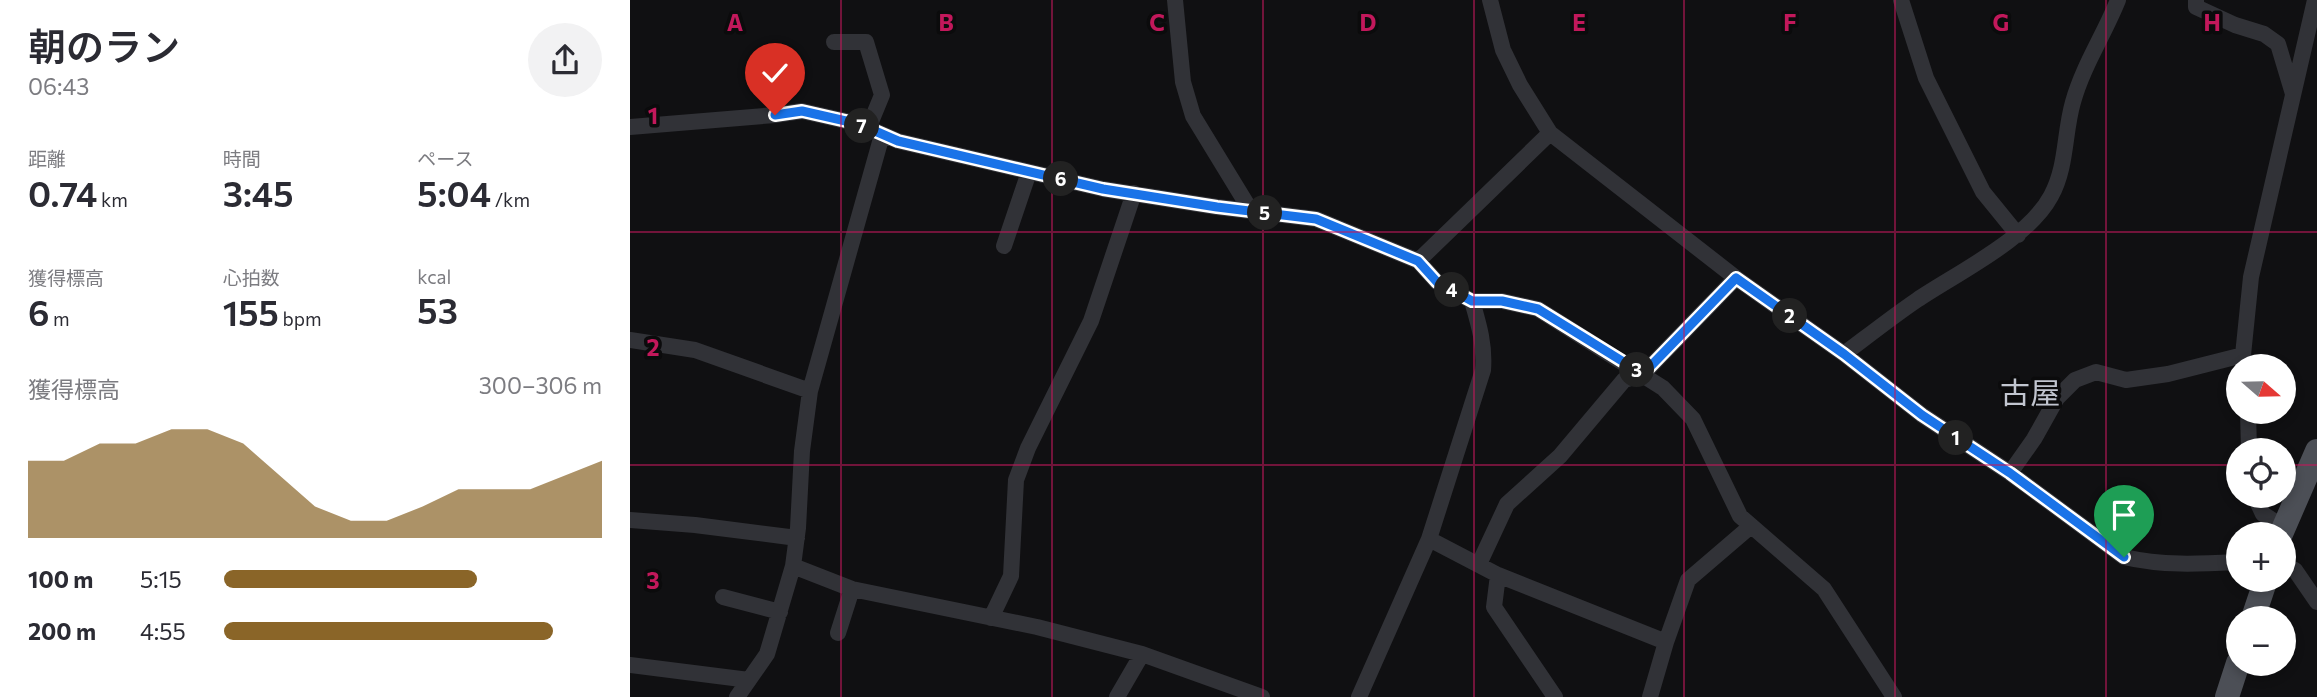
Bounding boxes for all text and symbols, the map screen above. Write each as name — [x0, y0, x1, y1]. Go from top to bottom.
text: A — [727, 8, 744, 36]
text: B — [938, 8, 954, 36]
text: C — [1149, 8, 1165, 36]
text: D — [1360, 8, 1377, 36]
text: E — [1572, 8, 1586, 36]
text: F — [1783, 8, 1797, 36]
text: G — [1993, 8, 2009, 36]
text: H — [2203, 8, 2221, 36]
text: 朝のラン — [28, 22, 180, 69]
button: share — [528, 23, 602, 97]
pin — [745, 43, 805, 115]
icon: check — [756, 54, 794, 92]
text: 06:43 — [28, 72, 89, 100]
text: 1 — [648, 101, 658, 129]
pin: 7 — [845, 108, 880, 144]
text: 7 — [856, 114, 867, 137]
text: 距離 — [28, 147, 66, 170]
text: 時間 — [223, 147, 261, 170]
text: ペース — [417, 147, 473, 170]
pin: 6 — [1044, 162, 1078, 196]
text: 6 — [1055, 167, 1066, 190]
text: 0.74 — [28, 171, 97, 214]
text: 3:45 — [223, 171, 293, 214]
text: 5:04 — [417, 171, 491, 214]
text: km — [97, 188, 128, 211]
text: /km — [491, 188, 530, 211]
pin: 5 — [1248, 196, 1282, 230]
text: 5 — [1259, 201, 1270, 224]
text: kcal — [417, 265, 451, 288]
text: 獲得標高 — [28, 266, 104, 289]
text: 心拍数 — [223, 266, 280, 289]
pin: 4 — [1434, 272, 1470, 308]
text: 4 — [1446, 278, 1457, 301]
text: 53 — [417, 288, 458, 331]
text: 6 — [28, 290, 49, 333]
text: 155 — [223, 290, 279, 333]
pin: 2 — [1772, 298, 1808, 334]
text: 2 — [1784, 304, 1795, 327]
text: m — [49, 307, 70, 330]
text: bpm — [279, 307, 322, 330]
text: 2 — [646, 333, 660, 361]
pin: 3 — [1620, 352, 1654, 388]
north arrow — [2226, 354, 2296, 424]
map controls — [2226, 354, 2296, 676]
text: 3 — [1631, 358, 1642, 381]
text: 300–306 m — [479, 371, 602, 399]
district label: 古屋 — [2000, 373, 2060, 410]
text: 獲得標高 — [28, 375, 120, 403]
pin: 1 — [1938, 420, 1974, 456]
text: 1 — [1951, 426, 1960, 449]
button: locate — [2226, 438, 2296, 508]
pin — [2094, 485, 2154, 557]
icon: arrive — [2105, 496, 2143, 534]
button: + — [2226, 522, 2296, 592]
text: 100 m — [28, 565, 93, 593]
text: 5:15 — [140, 565, 182, 593]
text: 3 — [646, 566, 660, 594]
button: − — [2226, 606, 2296, 676]
text: 200 m — [28, 617, 96, 645]
text: 4:55 — [140, 617, 186, 645]

